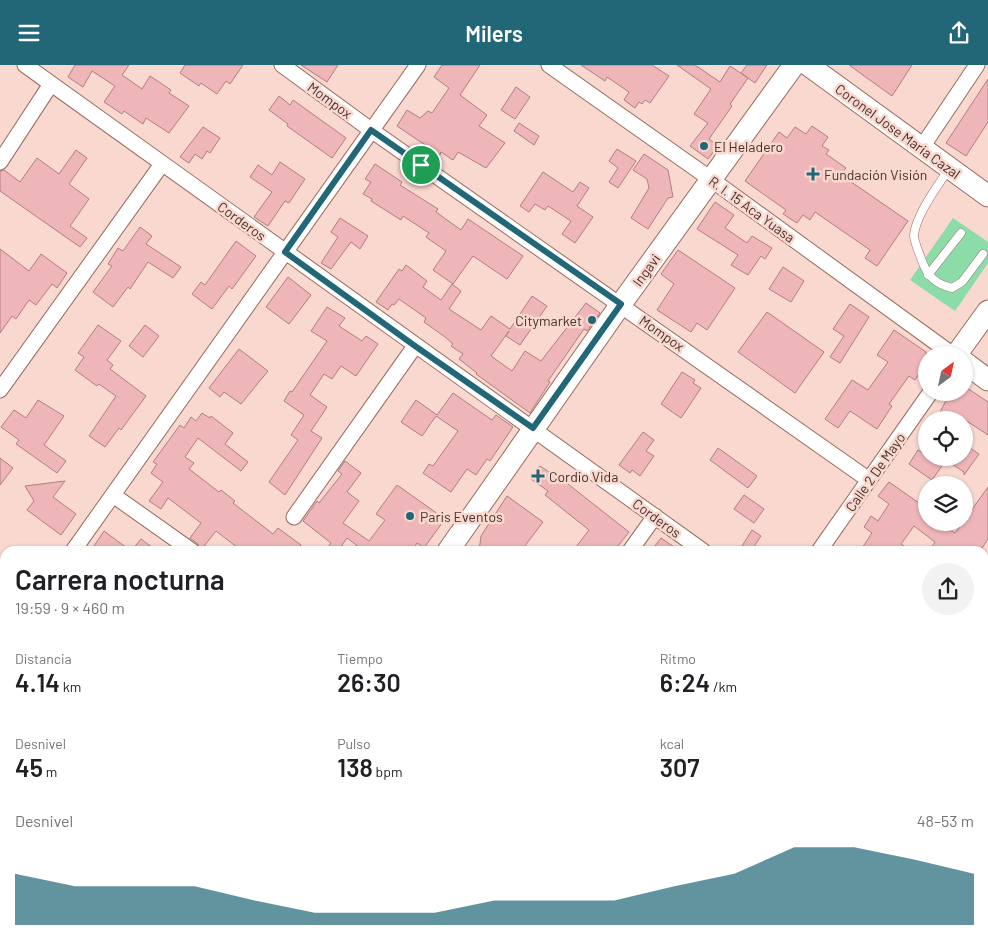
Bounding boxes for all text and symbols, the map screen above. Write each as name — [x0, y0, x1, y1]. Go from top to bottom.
icon: menu — [15, 19, 43, 47]
icon: share — [945, 19, 973, 47]
text: Milers — [465, 20, 523, 46]
street label: Mompox — [304, 78, 356, 122]
street label: Coronel Jose Maria Cazal — [832, 80, 964, 182]
place label: El Heladero — [714, 138, 783, 155]
marker: El Heladero — [698, 140, 710, 152]
pin — [400, 144, 442, 186]
icon: arrive — [407, 151, 435, 179]
place label: Fundación Visión — [824, 166, 927, 183]
marker: Fundación Visión — [806, 167, 820, 181]
street label: R. I. 15 Aca Yuasa — [706, 172, 798, 246]
street label: Corderos — [214, 198, 270, 244]
street label: Ingavi — [629, 250, 663, 290]
street label: Mompox — [636, 311, 688, 355]
place label: Citymarket — [515, 312, 582, 329]
marker: Citymarket — [586, 314, 598, 326]
north arrow — [918, 346, 972, 401]
map controls — [918, 346, 973, 531]
button: locate — [918, 411, 973, 466]
street label: Calle 2 De Mayo — [842, 429, 908, 515]
place label: Cordio Vida — [549, 468, 618, 485]
marker: Cordio Vida — [531, 469, 545, 483]
button: layers — [918, 476, 973, 531]
street label: Corderos — [629, 495, 685, 541]
place label: Paris Eventos — [420, 508, 503, 525]
marker: Paris Eventos — [404, 510, 416, 522]
text: Carrera nocturna — [15, 562, 225, 596]
button: share — [922, 563, 974, 615]
text: 19:59 · 9 × 460 m — [15, 598, 125, 617]
text: Distancia — [15, 650, 72, 667]
text: Tiempo — [337, 650, 383, 667]
text: Ritmo — [660, 650, 696, 667]
text: 4.14 — [15, 667, 60, 697]
text: 26:30 — [337, 667, 401, 697]
text: 6:24 — [660, 667, 710, 697]
text: km — [60, 678, 81, 695]
text: /km — [710, 678, 737, 695]
text: Desnivel — [15, 735, 66, 752]
text: Pulso — [337, 735, 371, 752]
text: kcal — [660, 735, 684, 752]
text: 45 — [15, 752, 43, 782]
text: 138 — [337, 752, 373, 782]
text: 307 — [660, 752, 699, 782]
text: m — [43, 763, 57, 780]
text: bpm — [373, 763, 403, 780]
text: Desnivel — [15, 811, 73, 830]
text: 48–53 m — [917, 811, 974, 830]

